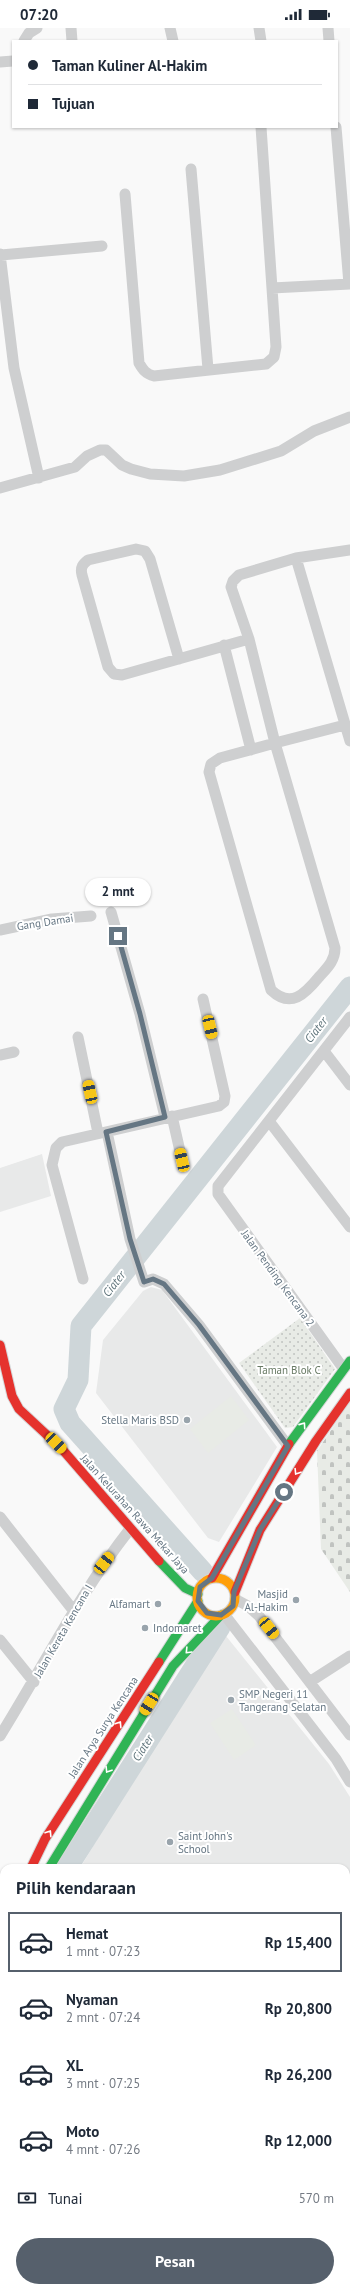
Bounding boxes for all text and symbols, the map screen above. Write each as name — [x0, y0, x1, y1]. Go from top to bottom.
text: 07:20 — [20, 5, 58, 24]
text: Taman Kuliner Al-Hakim — [52, 56, 207, 75]
text: Tujuan — [52, 94, 95, 113]
callout: 2 mnt — [85, 878, 151, 906]
text: 2 mnt — [102, 883, 134, 900]
street label: Gang Damai — [16, 911, 74, 933]
route end — [109, 927, 127, 945]
water label: Ciater — [301, 1013, 331, 1046]
car — [201, 1014, 219, 1040]
car — [82, 1079, 98, 1105]
car — [173, 1147, 191, 1173]
street label: Jalan Pending Kencana 2 — [238, 1226, 318, 1329]
water label: Ciater — [99, 1267, 129, 1300]
park label: Taman Blok C — [257, 1363, 321, 1377]
place label: Stella Maris BSD — [101, 1413, 179, 1427]
marker: Stella Maris BSD — [182, 1415, 192, 1425]
one-way arrow — [298, 1422, 305, 1429]
car — [43, 1430, 69, 1456]
street label: Jalan Kelurahan Rawa Mekar Jaya — [77, 1451, 192, 1577]
one-way arrow — [294, 1468, 301, 1475]
route start — [275, 1483, 293, 1501]
car — [92, 1550, 116, 1576]
street label: Jalan Kereta Kencana I — [30, 1582, 95, 1681]
place label: Masjid Al-Hakim — [244, 1587, 288, 1614]
marker: Masjid Al-Hakim — [291, 1595, 301, 1605]
place label: Alfamart — [109, 1597, 150, 1611]
marker: Alfamart — [153, 1599, 163, 1609]
car — [257, 1615, 281, 1641]
place label: Indomaret — [153, 1621, 202, 1635]
marker: Indomaret — [140, 1623, 150, 1633]
one-way arrow — [185, 1646, 193, 1654]
street label: Jalan Arya Surya Kencana — [64, 1674, 141, 1781]
place label: SMP Negeri 11 Tangerang Selatan — [239, 1687, 326, 1714]
car — [138, 1691, 160, 1717]
marker: SMP Negeri 11 Tangerang Selatan — [226, 1695, 236, 1705]
one-way arrow — [115, 1721, 122, 1728]
water label: Ciater — [129, 1731, 157, 1764]
one-way arrow — [105, 1766, 113, 1773]
place label: Saint John's School — [178, 1829, 233, 1856]
one-way arrow — [44, 1831, 51, 1838]
marker: Saint John's School — [165, 1837, 175, 1847]
text: Pilih kendaraan — [16, 1876, 136, 1899]
icon: car — [18, 1924, 54, 1960]
text: Hemat — [66, 1924, 108, 1943]
text: Rp 15,400 — [265, 1933, 332, 1952]
text: 1 mnt · 07:23 — [66, 1943, 140, 1960]
icon: car — [18, 1990, 54, 2026]
text: Nyaman — [66, 1990, 118, 2009]
text: Rp 20,800 — [265, 1999, 332, 2018]
text: 2 mnt · 07:24 — [66, 2009, 140, 2026]
icon: car — [18, 2056, 54, 2092]
text: XL — [66, 2056, 83, 2075]
text: Rp 26,200 — [265, 2065, 332, 2084]
text: 3 mnt · 07:25 — [66, 2075, 140, 2092]
icon: car — [18, 2122, 54, 2158]
text: Moto — [66, 2122, 99, 2141]
text: Rp 12,000 — [265, 2131, 332, 2150]
text: 4 mnt · 07:26 — [66, 2141, 140, 2158]
icon: cash — [16, 2187, 38, 2209]
text: Tunai — [48, 2189, 83, 2208]
text: 570 m — [299, 2190, 334, 2207]
button: Pesan — [16, 2238, 334, 2284]

